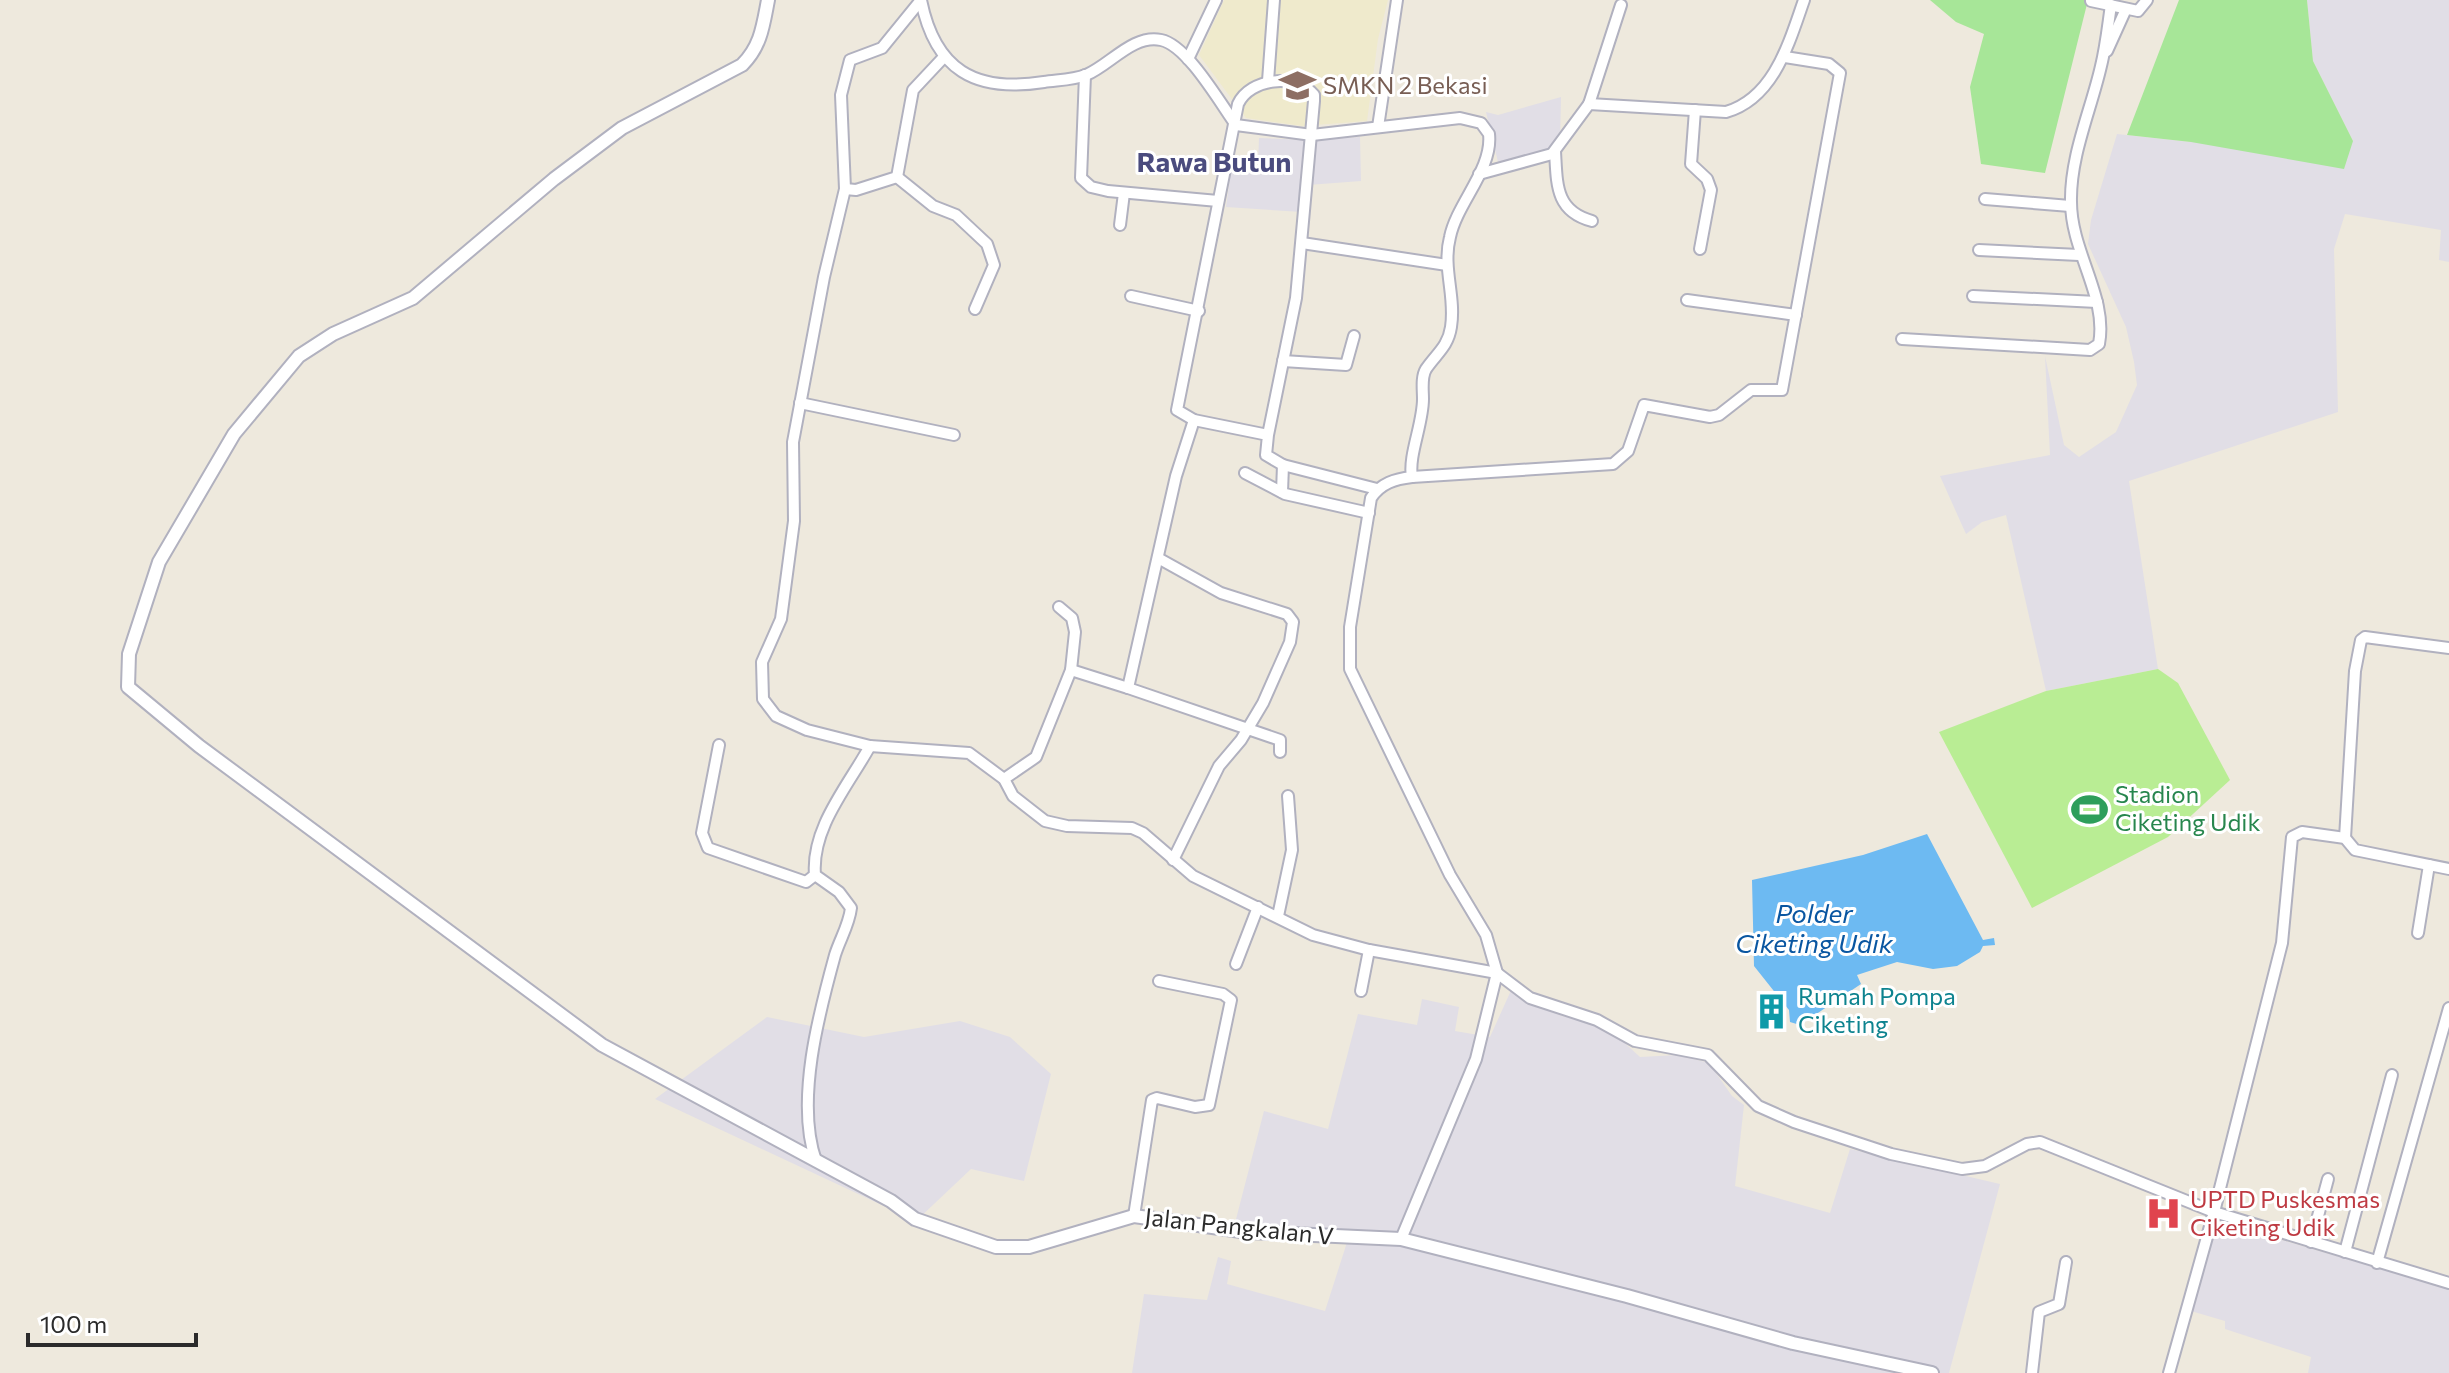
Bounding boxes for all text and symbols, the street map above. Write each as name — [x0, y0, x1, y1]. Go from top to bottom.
school or university icon: SMKN 2 Bekasi — [1278, 67, 1316, 105]
place label: SMKN 2 Bekasi — [1323, 70, 1488, 99]
district label: Rawa Butun — [1136, 144, 1292, 178]
place label: Stadion Ciketing Udik — [2115, 779, 2261, 836]
sports icon: Stadion Ciketing Udik — [2070, 790, 2108, 828]
water label: Polder Ciketing Udik — [1735, 897, 1894, 958]
place label: Rumah Pompa Ciketing — [1798, 981, 1956, 1038]
building icon: Rumah Pompa Ciketing — [1753, 992, 1791, 1030]
place label: UPTD Puskesmas Ciketing Udik — [2190, 1184, 2380, 1241]
hospital icon: UPTD Puskesmas Ciketing Udik — [2145, 1195, 2183, 1233]
street label: Jalan Pangkalan V — [1143, 1201, 1335, 1250]
scale bar — [28, 1297, 196, 1347]
text: 100 m — [40, 1309, 107, 1338]

